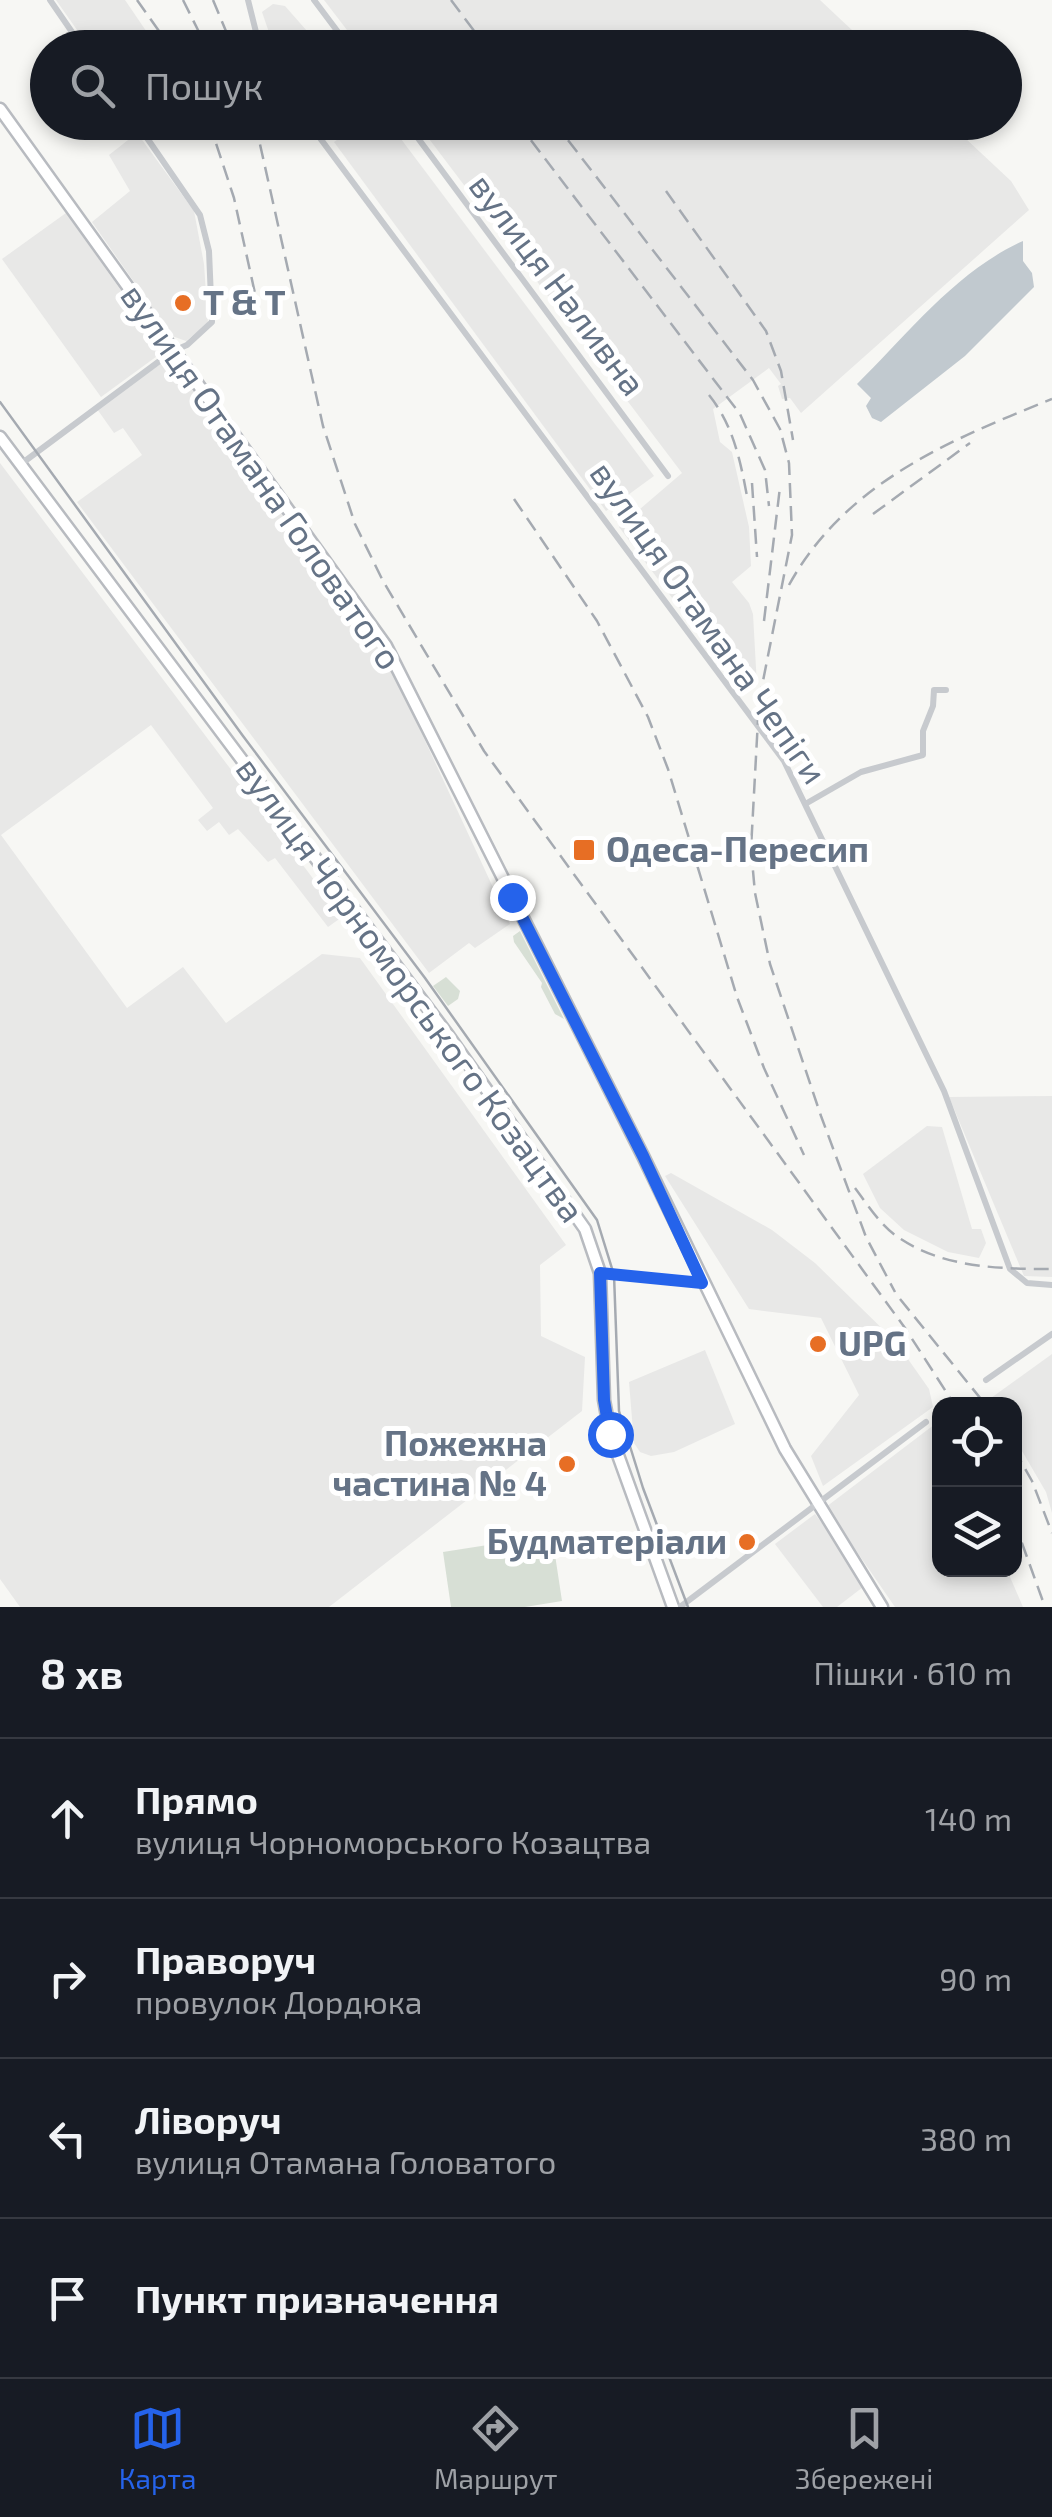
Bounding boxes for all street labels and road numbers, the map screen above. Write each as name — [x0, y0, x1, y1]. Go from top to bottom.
street label: вулиця Наливна — [461, 165, 656, 403]
street label: вулиця Отамана Головатого — [113, 275, 412, 677]
street label: вулиця Отамана Чепіги — [582, 453, 837, 792]
street label: вулиця Чорноморського Козацтва — [228, 748, 595, 1230]

